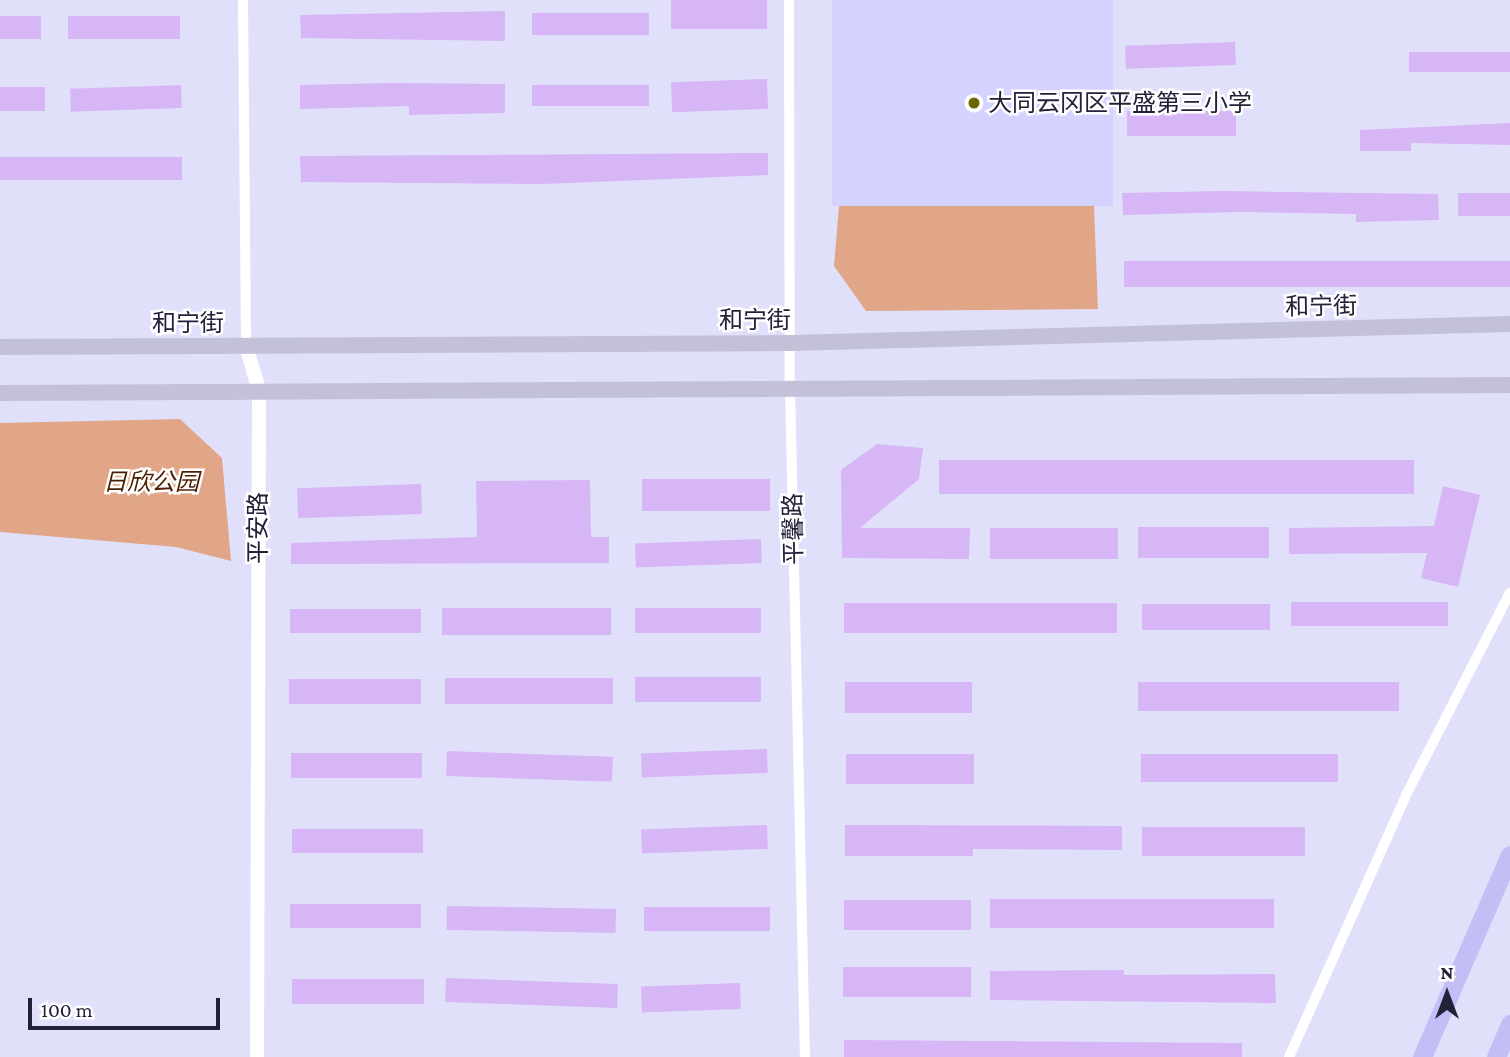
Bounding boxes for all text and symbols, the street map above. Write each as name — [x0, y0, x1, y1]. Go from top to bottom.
place label: 大同云冈区平盛第三小学 — [988, 89, 1252, 117]
marker: 大同云冈区平盛第三小学 — [966, 95, 982, 111]
street label: 和宁街 — [1285, 291, 1357, 321]
street label: 和宁街 — [719, 306, 791, 334]
street label: 和宁街 — [152, 309, 224, 337]
park label: 日欣公园 — [103, 468, 199, 496]
street label: 平安路 — [244, 492, 272, 564]
street label: 平馨路 — [778, 493, 808, 565]
north arrow — [1412, 959, 1482, 1029]
text: N — [1441, 962, 1453, 983]
scale bar — [32, 984, 224, 1028]
text: 100 m — [41, 998, 93, 1022]

